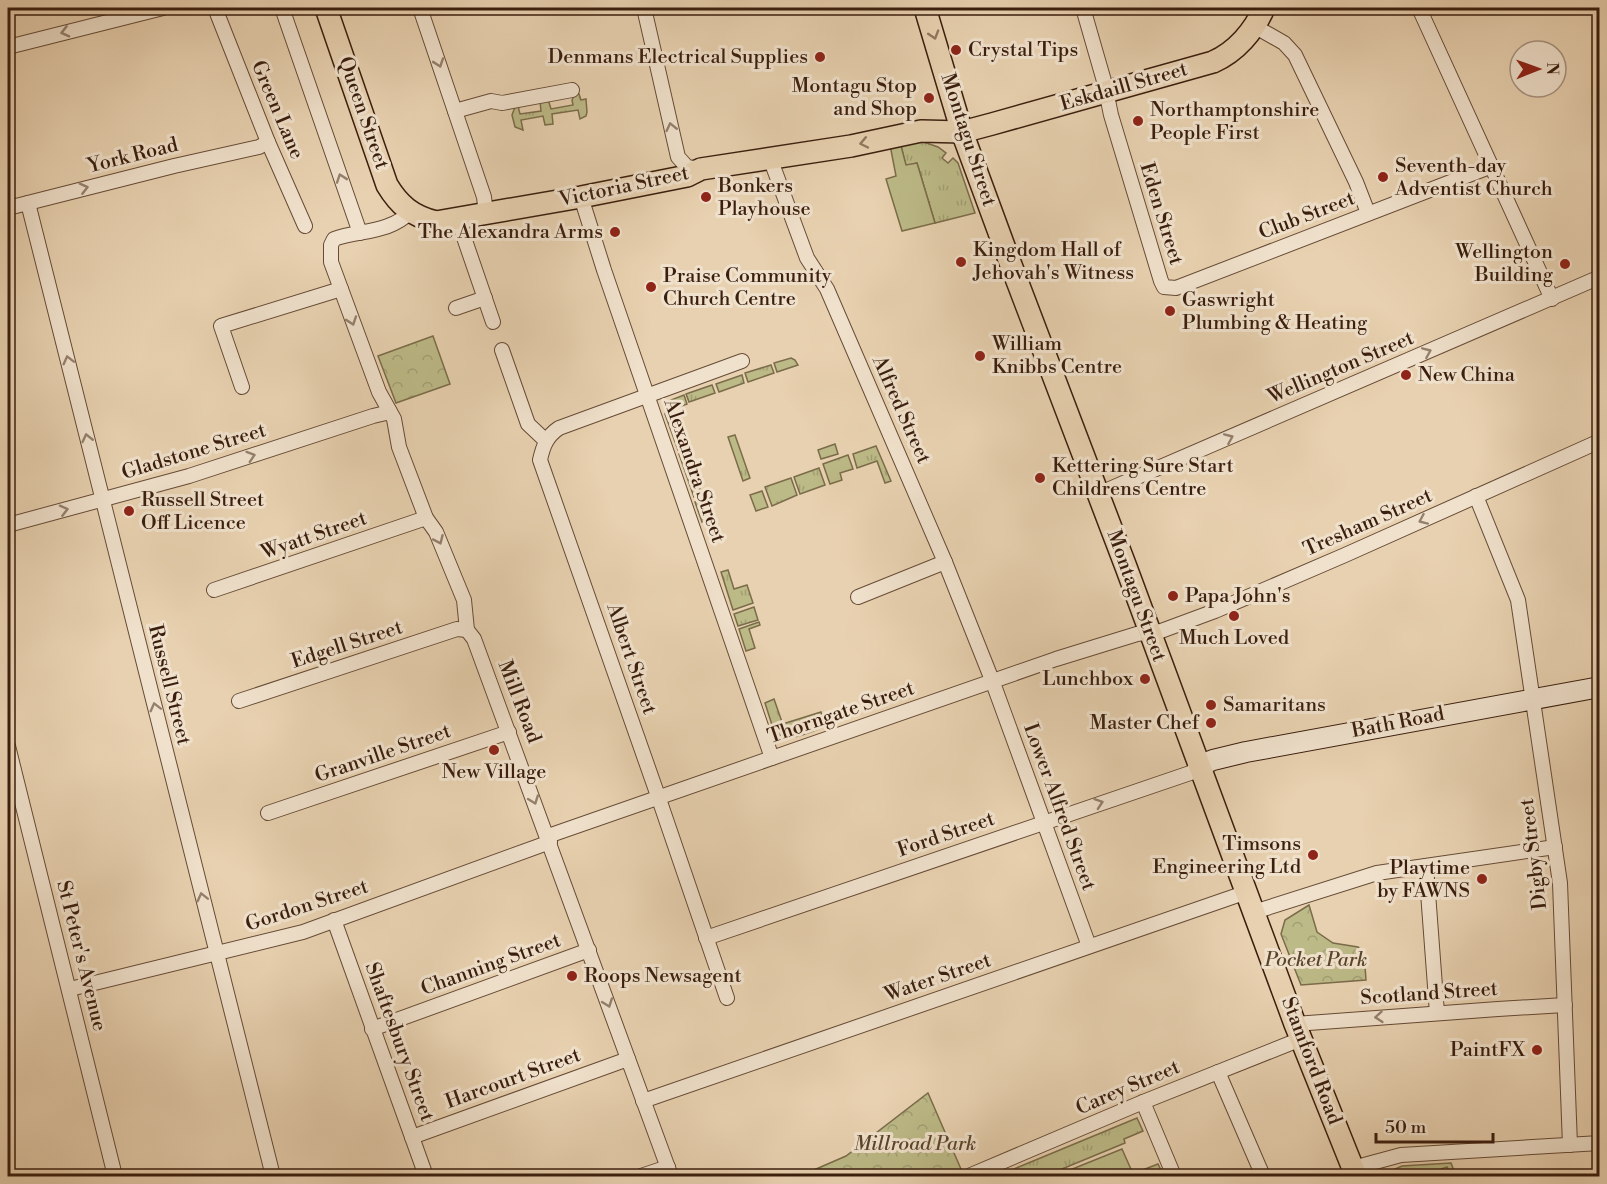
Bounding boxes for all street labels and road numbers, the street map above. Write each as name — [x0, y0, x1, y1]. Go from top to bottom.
street label: Queen Street — [332, 53, 394, 173]
street label: Green Lane — [245, 57, 309, 163]
street label: Eskdaill Street — [1057, 57, 1191, 117]
street label: Montagu Street — [935, 70, 1001, 210]
street label: York Road — [84, 133, 181, 180]
street label: Eden Street — [1134, 160, 1188, 268]
street label: Victoria Street — [556, 161, 691, 213]
street label: Club Street — [1255, 186, 1359, 246]
street label: Wellington Street — [1263, 326, 1418, 410]
street label: Alfred Street — [866, 351, 936, 468]
street label: Alexandra Street — [657, 395, 730, 546]
street label: Gladstone Street — [119, 418, 269, 486]
street label: Tresham Street — [1300, 483, 1436, 563]
street label: Wyatt Street — [257, 506, 370, 566]
street label: Montagu Street — [1101, 527, 1171, 665]
street label: Albert Street — [600, 599, 662, 718]
street label: Edgell Street — [288, 615, 406, 675]
street label: Russell Street — [142, 622, 196, 748]
street label: Mill Road — [492, 657, 546, 748]
street label: Thorngate Street — [764, 676, 918, 750]
street label: Bath Road — [1349, 702, 1447, 744]
street label: Granville Street — [312, 719, 454, 789]
street label: Lower Alfred Street — [1017, 720, 1101, 894]
street label: Digby Street — [1515, 797, 1553, 911]
street label: Ford Street — [894, 807, 998, 863]
street label: Gordon Street — [243, 874, 371, 938]
street label: St Peter's Avenue — [50, 878, 112, 1034]
street label: Channing Street — [418, 928, 564, 1002]
street label: Water Street — [880, 948, 995, 1008]
street label: Shaftesbury Street — [359, 959, 439, 1125]
street label: Scotland Street — [1359, 977, 1499, 1011]
street label: Stamford Road — [1275, 994, 1347, 1129]
street label: Harcourt Street — [442, 1043, 584, 1115]
street label: Carey Street — [1072, 1055, 1184, 1121]

